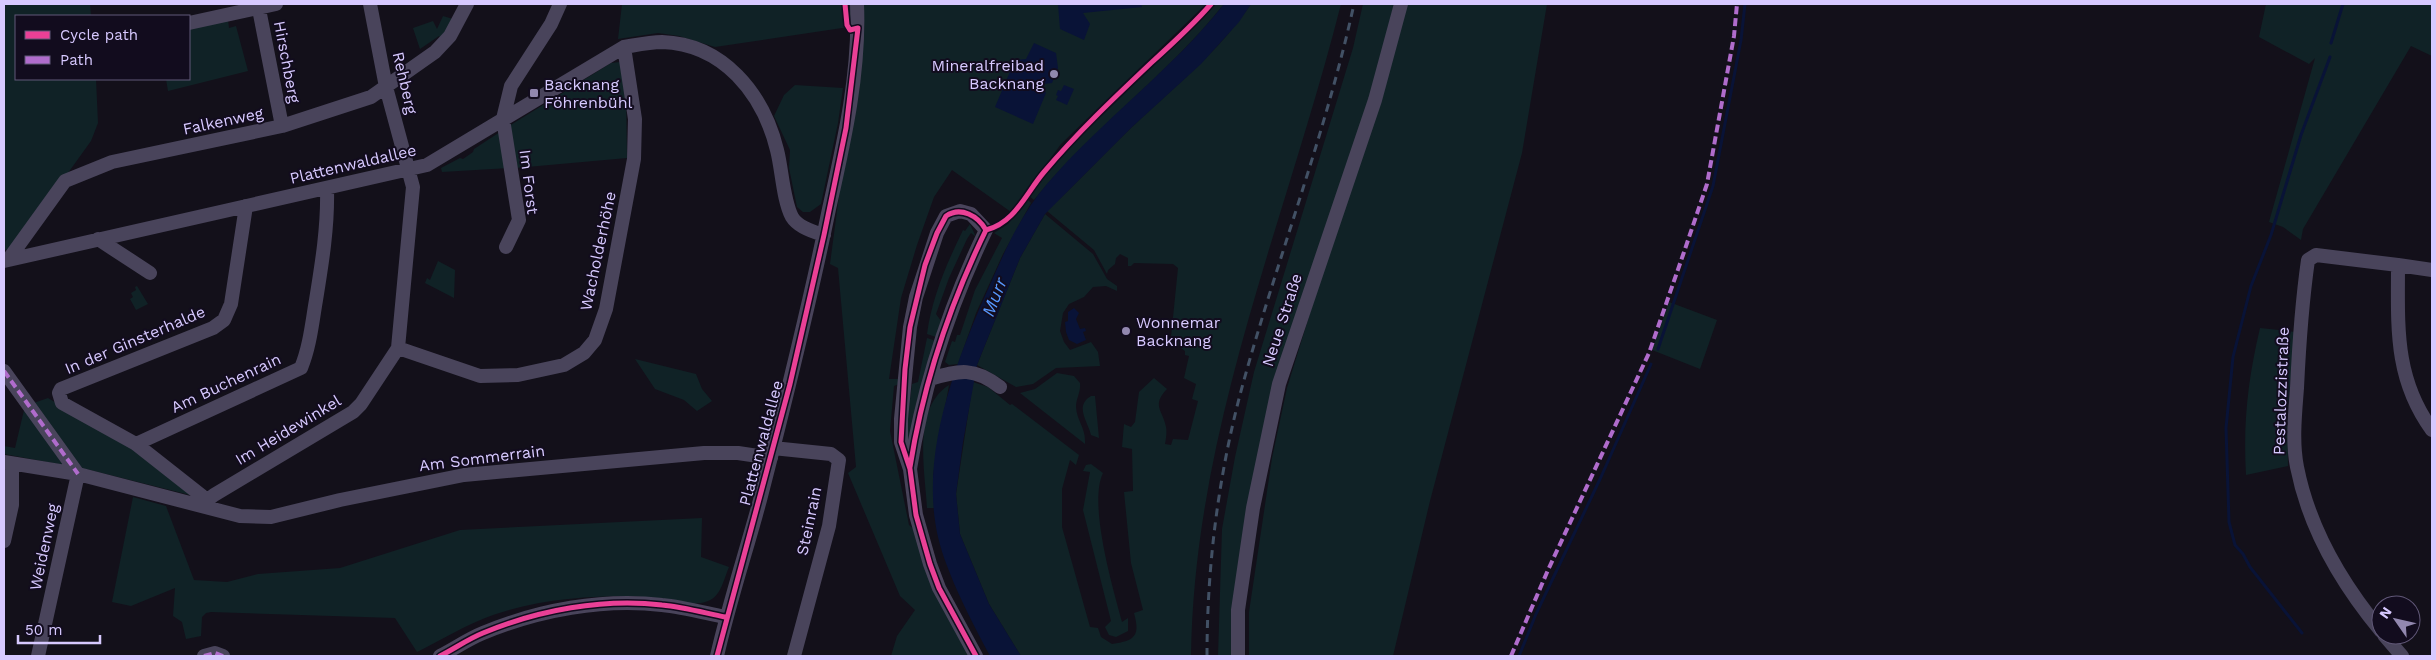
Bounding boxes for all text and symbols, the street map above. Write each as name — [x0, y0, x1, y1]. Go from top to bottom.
legend — [15, 15, 190, 80]
street label: Hirschberg — [270, 19, 304, 105]
text: Cycle path — [60, 26, 138, 44]
street label: Rehberg — [389, 50, 421, 116]
text: Path — [60, 51, 93, 69]
place label: Mineralfreibad Backnang — [932, 56, 1044, 93]
marker: Mineralfreibad Backnang — [1048, 68, 1060, 80]
place label: Backnang Föhrenbühl — [544, 75, 633, 112]
marker: Backnang Föhrenbühl — [528, 87, 540, 99]
street label: Falkenweg — [181, 103, 265, 139]
street label: Plattenwaldallee — [288, 140, 418, 188]
street label: Im Forst — [516, 148, 542, 216]
street label: Wacholderhöhe — [576, 190, 620, 312]
street label: Neue Straße — [1258, 271, 1306, 369]
water label: Murr — [977, 274, 1011, 319]
street label: In der Ginsterhalde — [62, 302, 208, 378]
place label: Wonnemar Backnang — [1136, 313, 1221, 350]
marker: Wonnemar Backnang — [1120, 325, 1132, 337]
street label: Pestalozzistraße — [2269, 327, 2293, 455]
street label: Am Buchenrain — [168, 349, 284, 417]
street label: Plattenwaldallee — [735, 378, 787, 508]
street label: Im Heidewinkel — [232, 391, 344, 469]
street label: Am Sommerrain — [418, 441, 546, 475]
street label: Steinrain — [792, 485, 826, 557]
street label: Weidenweg — [26, 501, 63, 592]
north arrow — [2371, 595, 2421, 645]
text: N — [2376, 604, 2395, 622]
scale bar — [18, 612, 100, 644]
text: 50 m — [25, 621, 62, 639]

